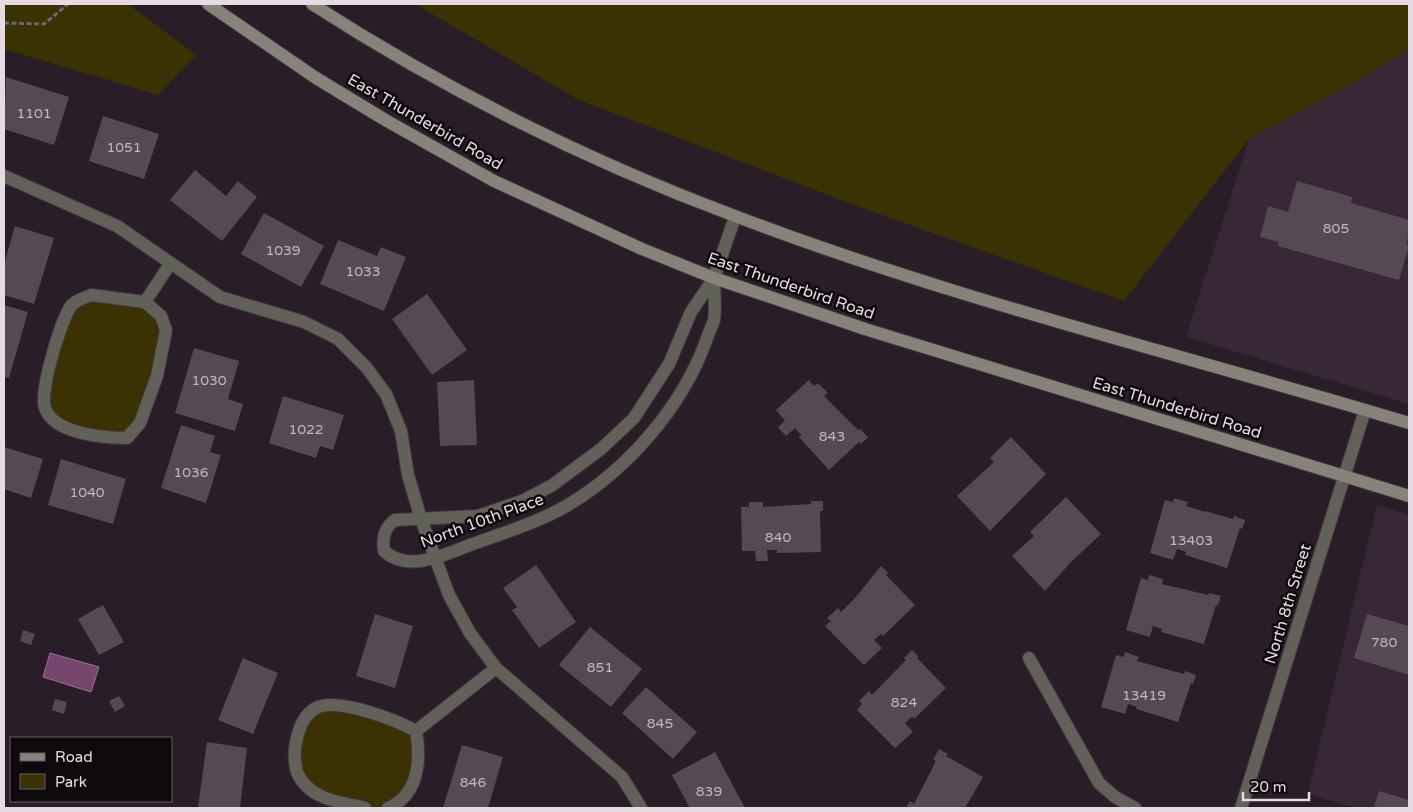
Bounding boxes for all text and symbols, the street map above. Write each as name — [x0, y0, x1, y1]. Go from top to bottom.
street label: East Thunderbird Road — [344, 69, 506, 175]
house number: 1101 — [16, 105, 52, 122]
house number: 1051 — [106, 139, 142, 156]
house number: 805 — [1323, 220, 1349, 237]
house number: 1039 — [265, 242, 301, 259]
street label: East Thunderbird Road — [705, 248, 877, 324]
house number: 1033 — [345, 263, 381, 280]
house number: 1030 — [191, 372, 227, 389]
street label: East Thunderbird Road — [1090, 373, 1264, 443]
house number: 1022 — [288, 421, 324, 438]
house number: 843 — [819, 428, 845, 445]
house number: 1036 — [173, 464, 209, 481]
house number: 1040 — [69, 484, 105, 501]
street label: North 10th Place — [418, 489, 546, 553]
house number: 840 — [765, 529, 791, 546]
house number: 13403 — [1169, 532, 1213, 549]
street label: North 8th Street — [1260, 542, 1316, 666]
house number: 780 — [1371, 634, 1397, 651]
house number: 851 — [587, 659, 613, 676]
house number: 13419 — [1122, 687, 1166, 704]
house number: 824 — [891, 694, 917, 711]
house number: 845 — [647, 715, 673, 732]
legend — [10, 737, 172, 802]
text: Road — [55, 748, 93, 766]
scale bar — [1243, 770, 1309, 802]
text: Park — [55, 773, 87, 791]
house number: 846 — [460, 774, 486, 791]
text: 20 m — [1250, 778, 1287, 796]
house number: 839 — [696, 783, 722, 800]

